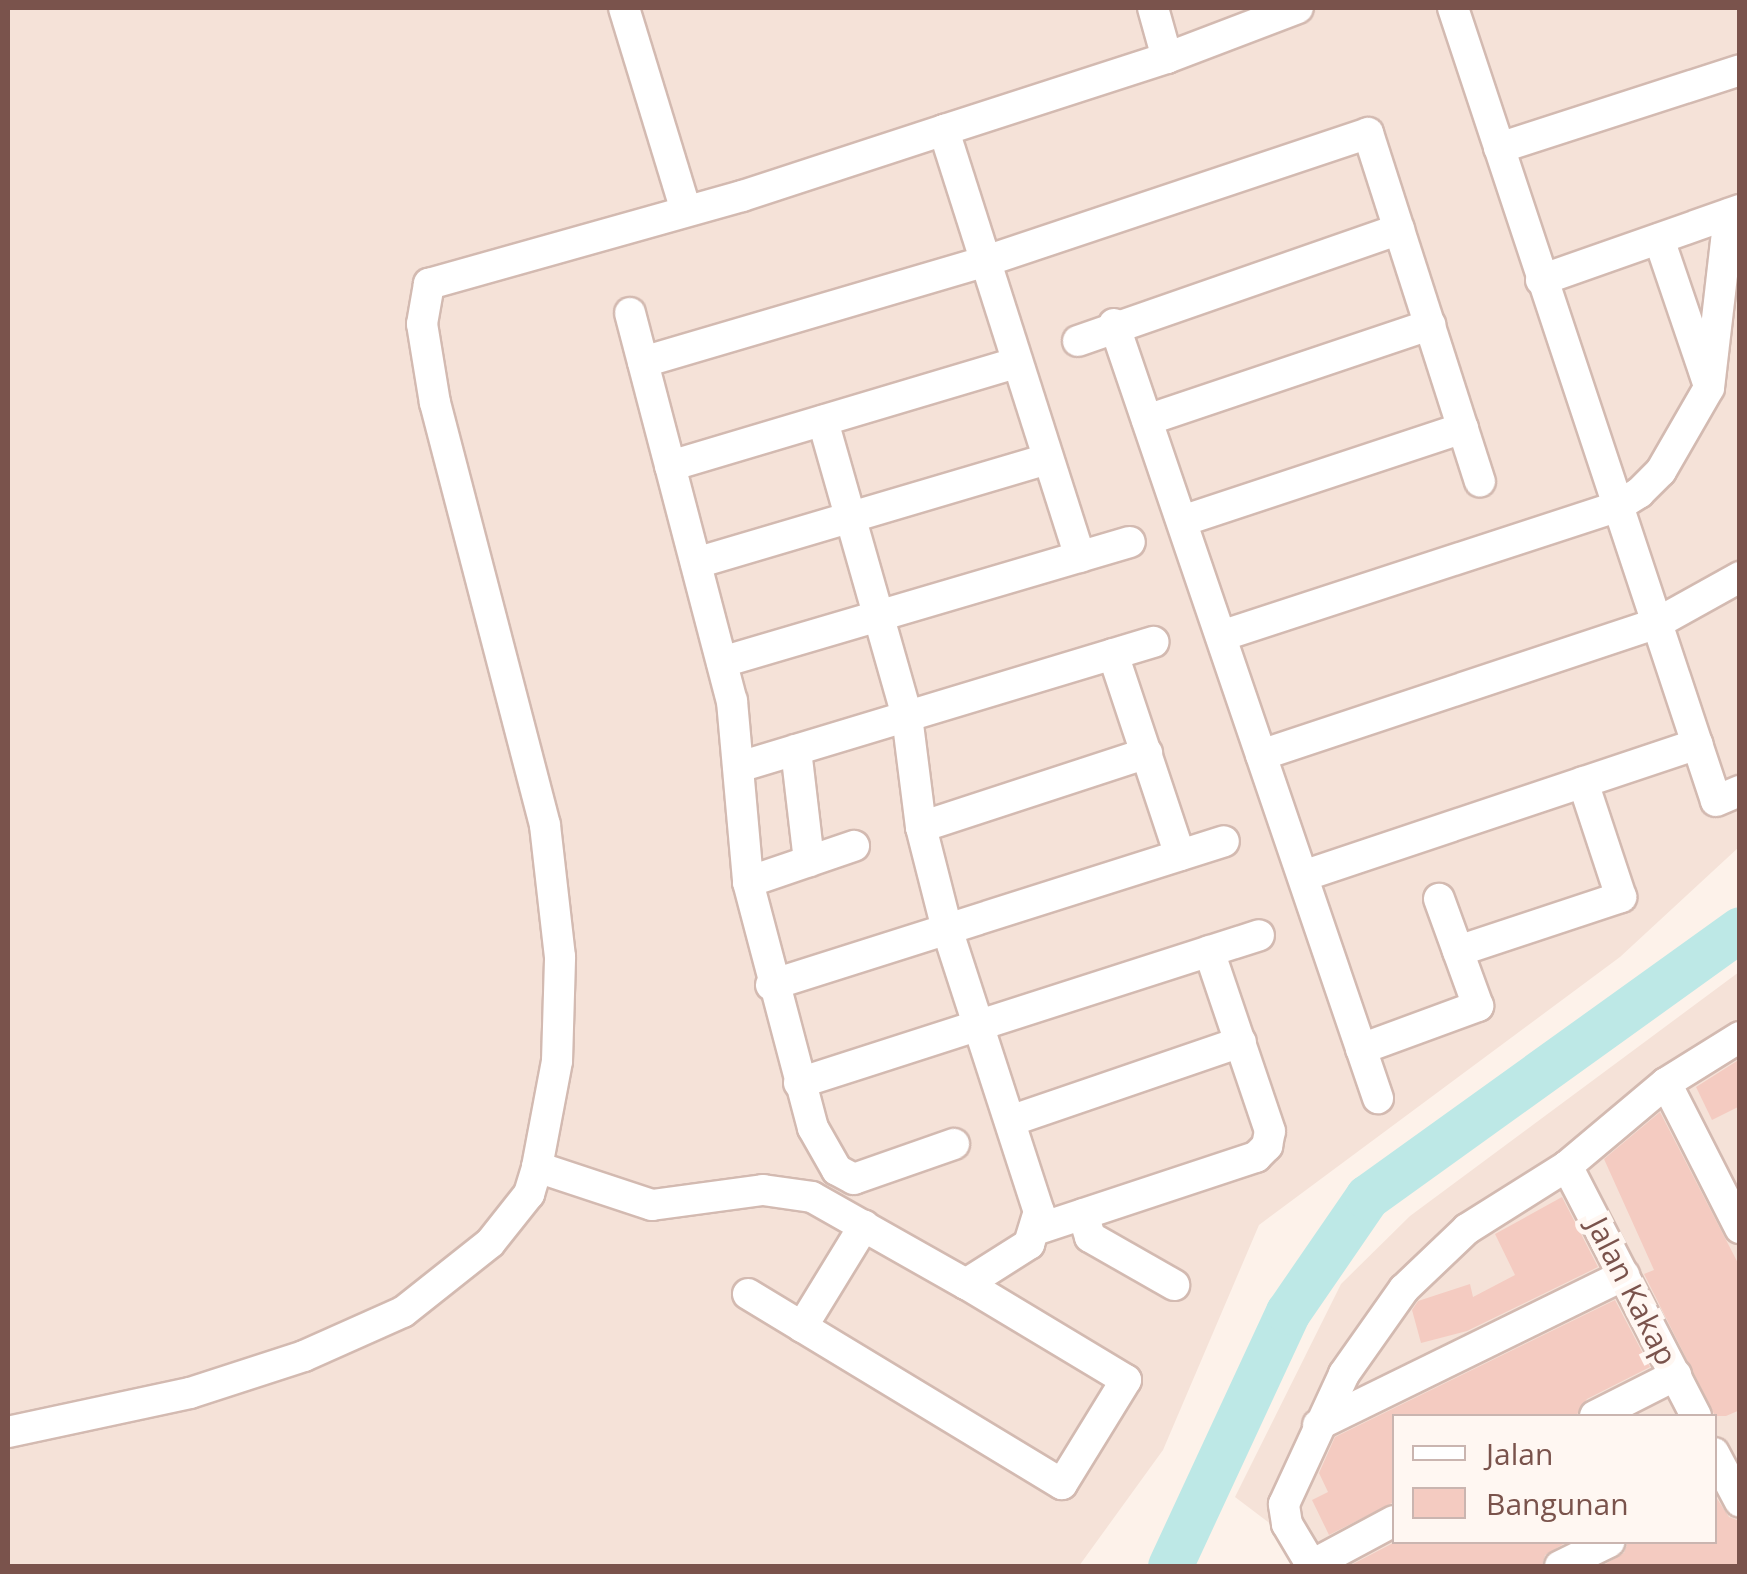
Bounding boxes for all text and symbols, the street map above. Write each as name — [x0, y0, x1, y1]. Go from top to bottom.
street label: Jalan Kakap — [1579, 1211, 1685, 1371]
legend — [1392, 1414, 1717, 1544]
text: Jalan — [1486, 1433, 1553, 1474]
text: Bangunan — [1486, 1483, 1629, 1524]

